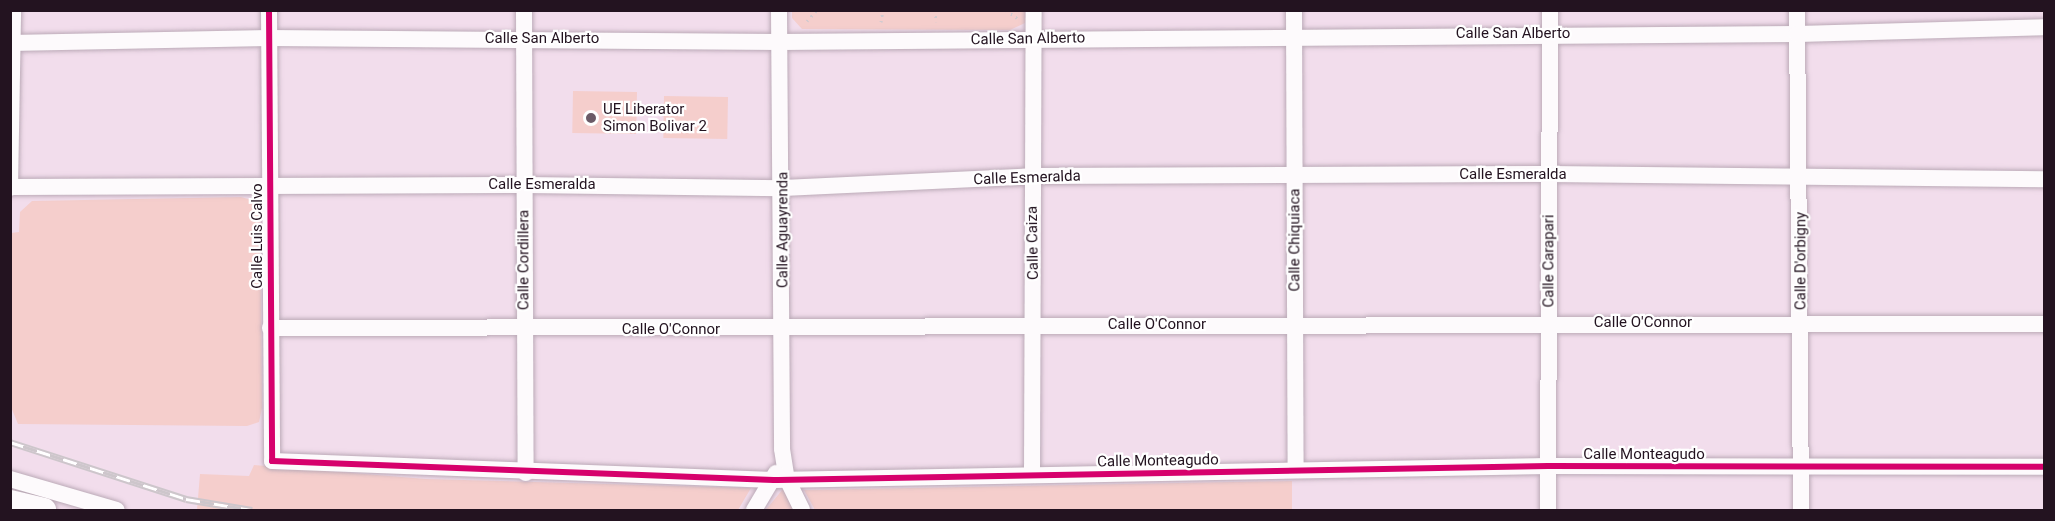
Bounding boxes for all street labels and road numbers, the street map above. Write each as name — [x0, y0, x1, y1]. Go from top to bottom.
street label: Calle San Alberto — [1456, 25, 1570, 43]
street label: Calle San Alberto — [971, 29, 1085, 49]
street label: Calle San Alberto — [485, 30, 599, 48]
street label: Calle Esmeralda — [1459, 166, 1567, 184]
street label: Calle Esmeralda — [973, 167, 1081, 189]
street label: Calle Aguayrenda — [774, 172, 792, 288]
street label: Calle Esmeralda — [488, 176, 596, 194]
street label: Calle Luis Calvo — [249, 183, 267, 289]
street label: Calle Chiquiaca — [1286, 188, 1304, 292]
street label: Calle Caiza — [1023, 206, 1043, 280]
street label: Calle Cordillera — [515, 210, 533, 310]
street label: Calle D'orbigny — [1792, 212, 1810, 310]
street label: Calle Carapari — [1540, 214, 1558, 308]
street label: Calle O'Connor — [1594, 314, 1692, 332]
street label: Calle O'Connor — [1108, 316, 1206, 334]
street label: Calle O'Connor — [622, 321, 720, 339]
street label: Calle Monteagudo — [1583, 446, 1705, 464]
street label: Calle Monteagudo — [1097, 451, 1219, 471]

